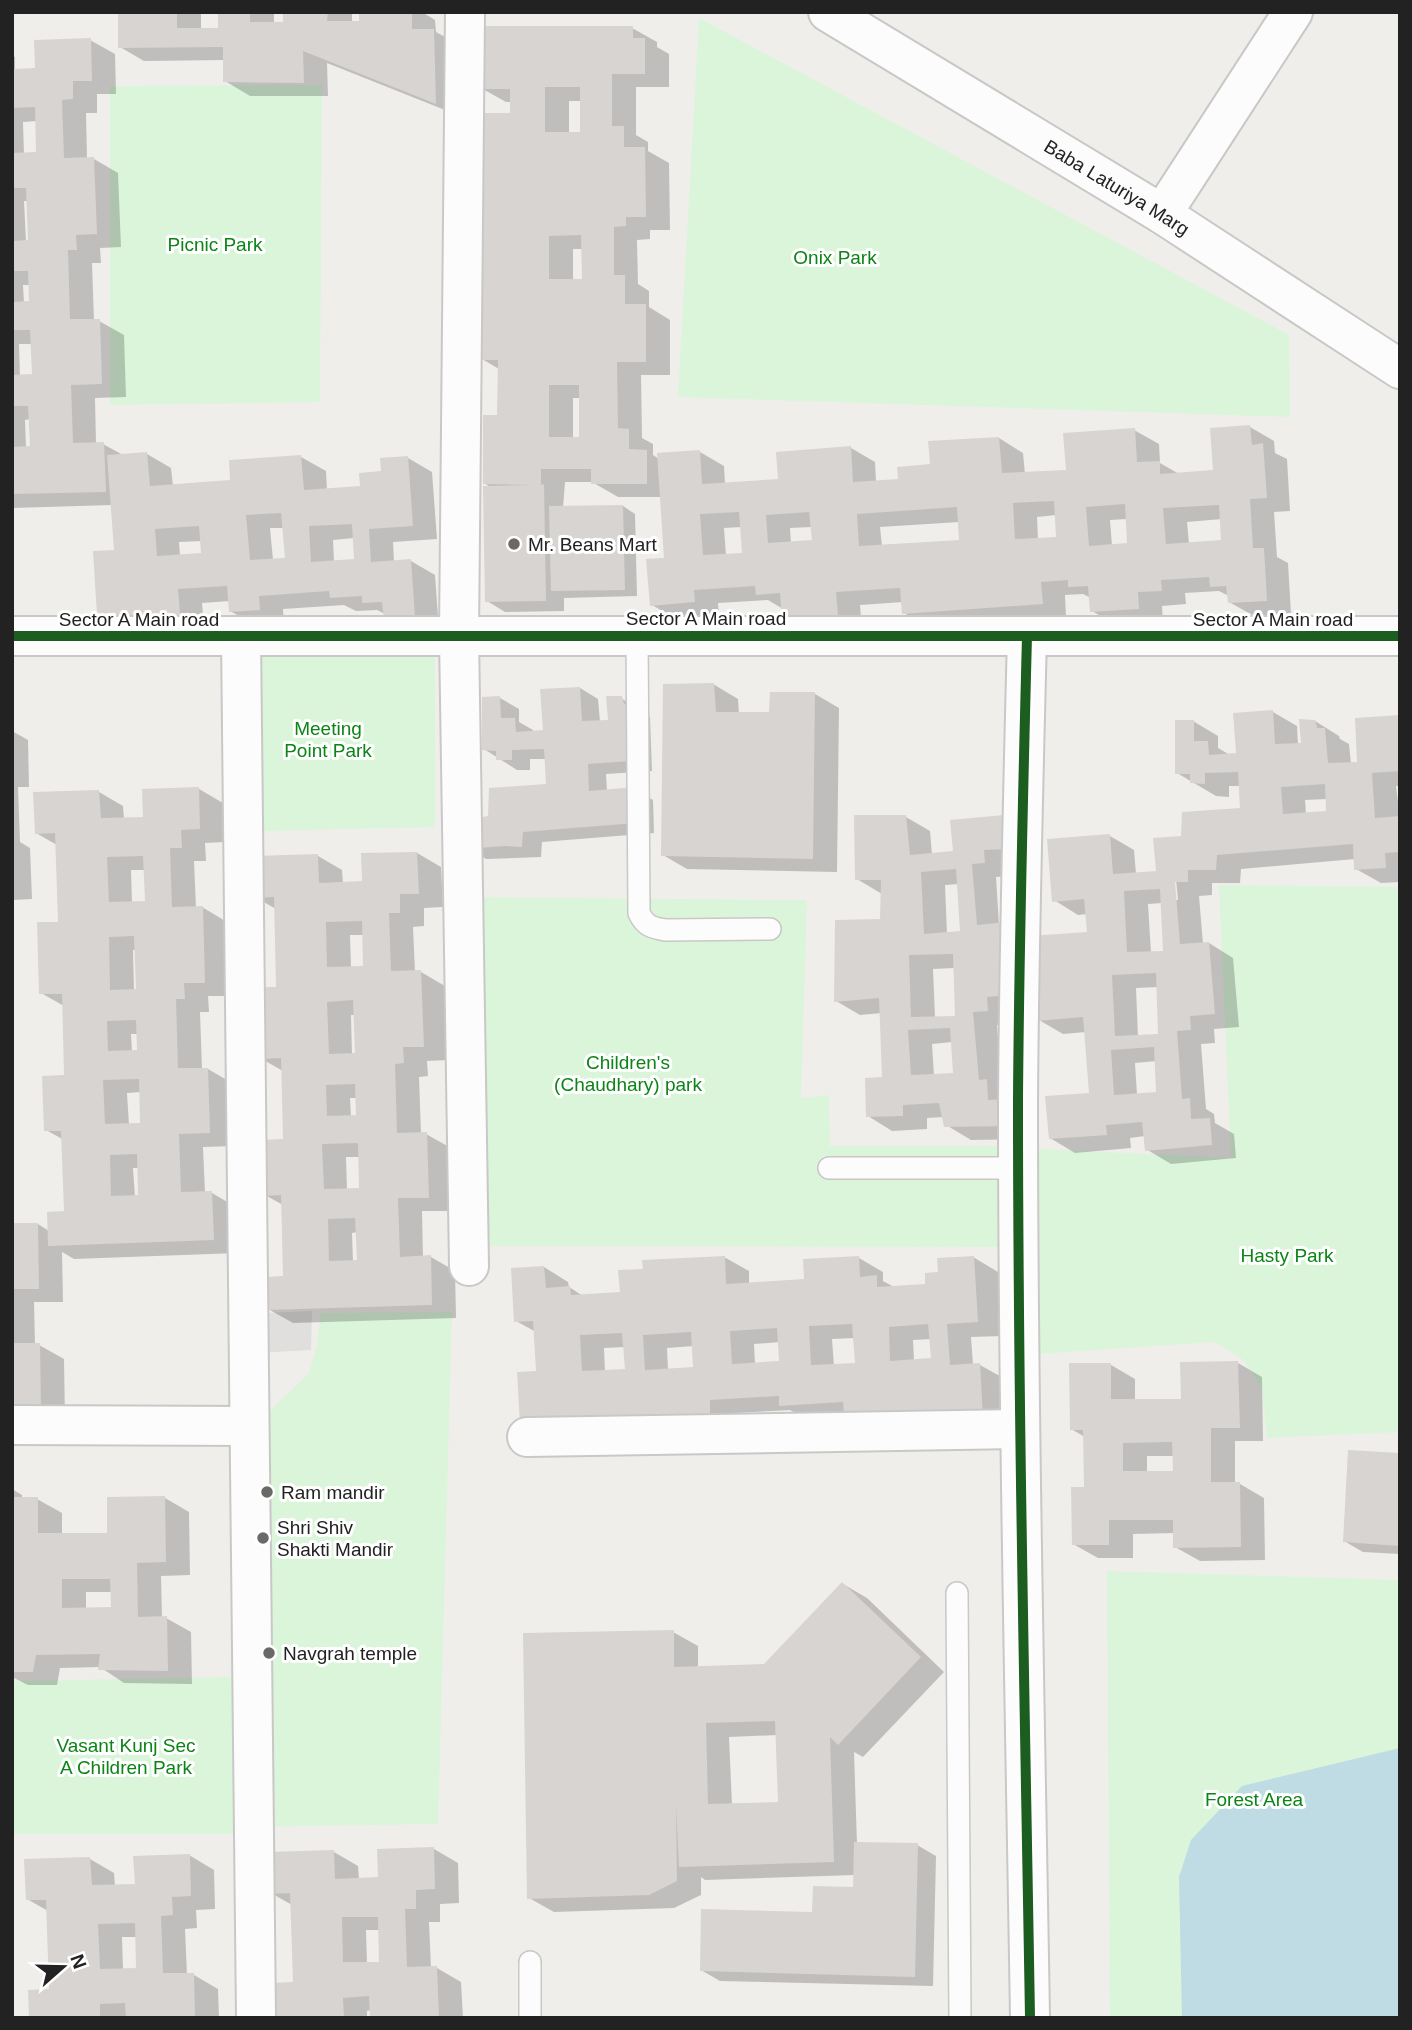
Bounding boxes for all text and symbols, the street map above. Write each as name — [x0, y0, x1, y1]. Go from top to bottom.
street label: Baba Laturiya Marg — [1041, 135, 1193, 240]
park label: Picnic Park — [167, 234, 263, 255]
park label: Onix Park — [793, 247, 877, 268]
place label: Mr. Beans Mart — [528, 534, 658, 555]
marker: Mr. Beans Mart — [506, 536, 522, 552]
street label: Sector A Main road — [626, 608, 786, 629]
street label: Sector A Main road — [59, 609, 219, 630]
street label: Sector A Main road — [1193, 609, 1353, 630]
park label: Meeting Point Park — [284, 718, 372, 761]
park label: Children's (Chaudhary) park — [554, 1052, 702, 1095]
park label: Hasty Park — [1241, 1245, 1334, 1266]
place label: Ram mandir — [281, 1482, 385, 1503]
marker: Ram mandir — [259, 1484, 275, 1500]
place label: Shri Shiv Shakti Mandir — [277, 1517, 394, 1560]
marker: Shri Shiv Shakti Mandir — [255, 1530, 271, 1546]
place label: Navgrah temple — [283, 1643, 417, 1664]
marker: Navgrah temple — [261, 1645, 277, 1661]
park label: Vasant Kunj Sec A Children Park — [56, 1735, 196, 1778]
park label: Forest Area — [1205, 1789, 1304, 1810]
north arrow — [28, 1932, 98, 2002]
text: N — [66, 1951, 91, 1971]

